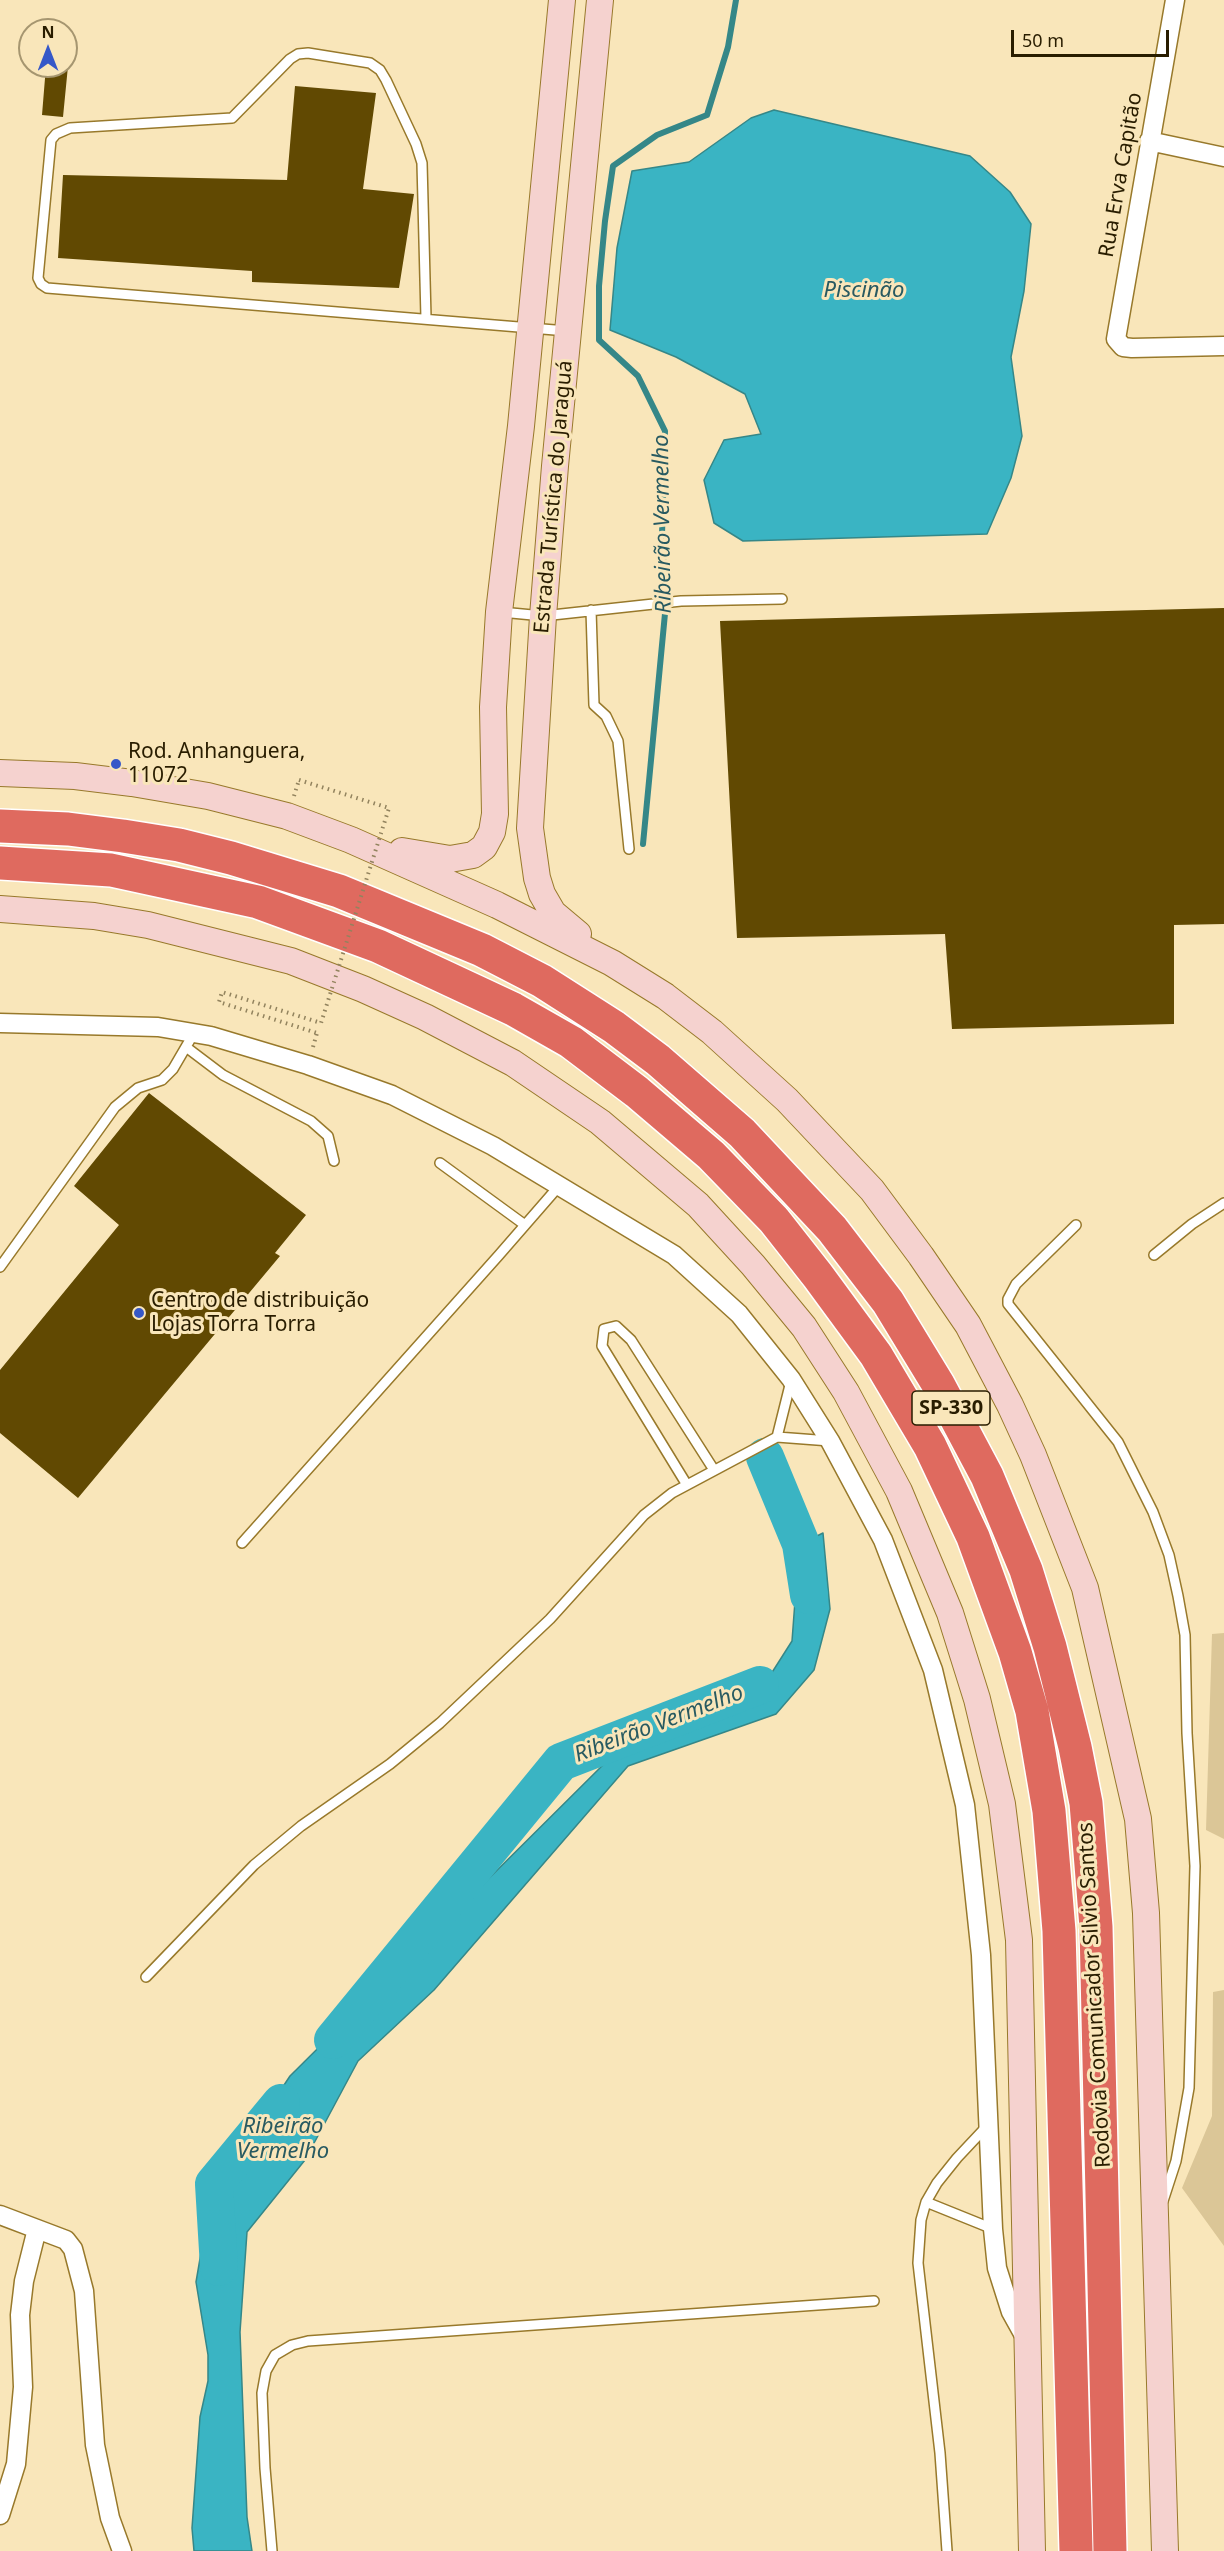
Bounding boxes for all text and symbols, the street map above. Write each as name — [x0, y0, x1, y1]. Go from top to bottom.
north arrow — [18, 18, 78, 78]
scale bar — [1014, 18, 1172, 56]
text: N — [41, 21, 55, 43]
text: 50 m — [1022, 28, 1064, 52]
street label: Rua Erva Capitão — [1094, 91, 1148, 259]
water label: Piscinão — [824, 278, 904, 304]
street label: Estrada Turística do Jaraguá — [530, 359, 578, 635]
water label: Ribeirão Vermelho — [648, 434, 678, 614]
place label: Rod. Anhanguera, 11072 — [128, 739, 305, 789]
marker: Rod. Anhanguera, 11072 — [109, 757, 123, 771]
place label: Centro de distribuição Lojas Torra Torra — [151, 1288, 369, 1338]
marker: Centro de distribuição Lojas Torra Torra — [132, 1306, 146, 1320]
road number: SP-330 — [912, 1391, 990, 1425]
water label: Ribeirão Vermelho — [571, 1680, 747, 1768]
street label: Rodovia Comunicador Silvio Santos — [1073, 1822, 1117, 2168]
water label: Ribeirão Vermelho — [237, 2114, 329, 2166]

